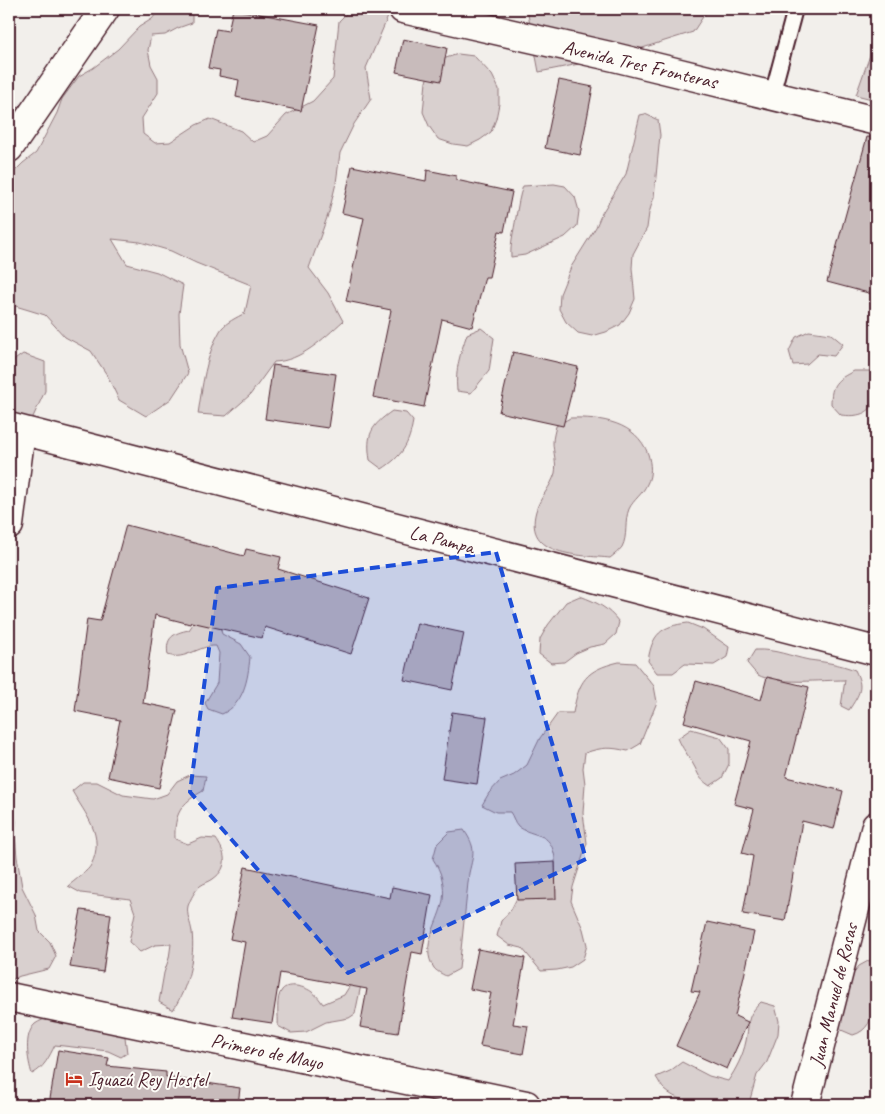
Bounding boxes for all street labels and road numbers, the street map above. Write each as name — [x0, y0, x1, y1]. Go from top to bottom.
street label: Avenida Tres Fronteras — [560, 35, 722, 95]
street label: La Pampa — [407, 519, 478, 560]
street label: Juan Manuel de Rosas — [803, 919, 864, 1071]
street label: Primero de Mayo — [209, 1027, 326, 1076]

